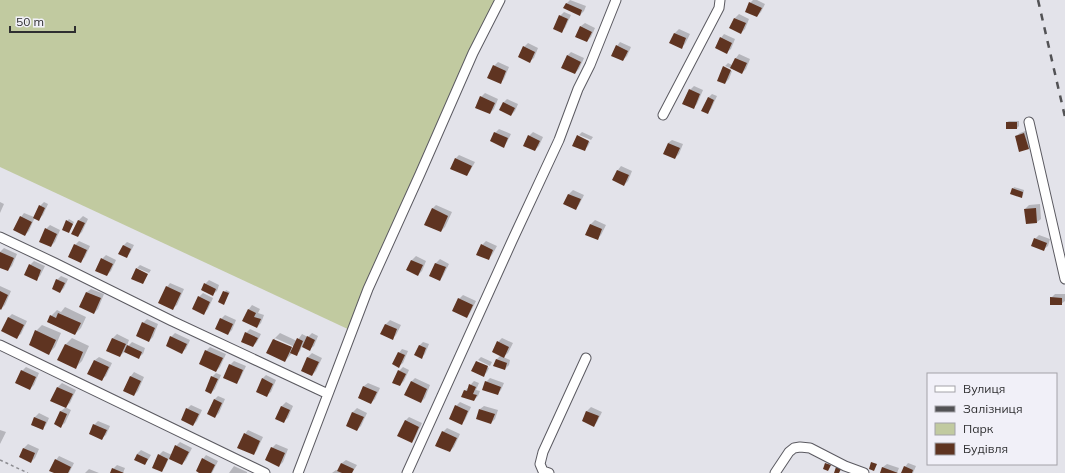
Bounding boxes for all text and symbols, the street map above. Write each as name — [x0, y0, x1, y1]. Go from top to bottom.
scale bar — [10, 8, 75, 34]
text: 50 m — [16, 14, 44, 29]
legend — [927, 373, 1057, 465]
text: Вулиця — [963, 381, 1005, 396]
text: Залізниця — [963, 401, 1023, 416]
text: Парк — [963, 421, 994, 436]
text: Будівля — [963, 441, 1008, 456]

